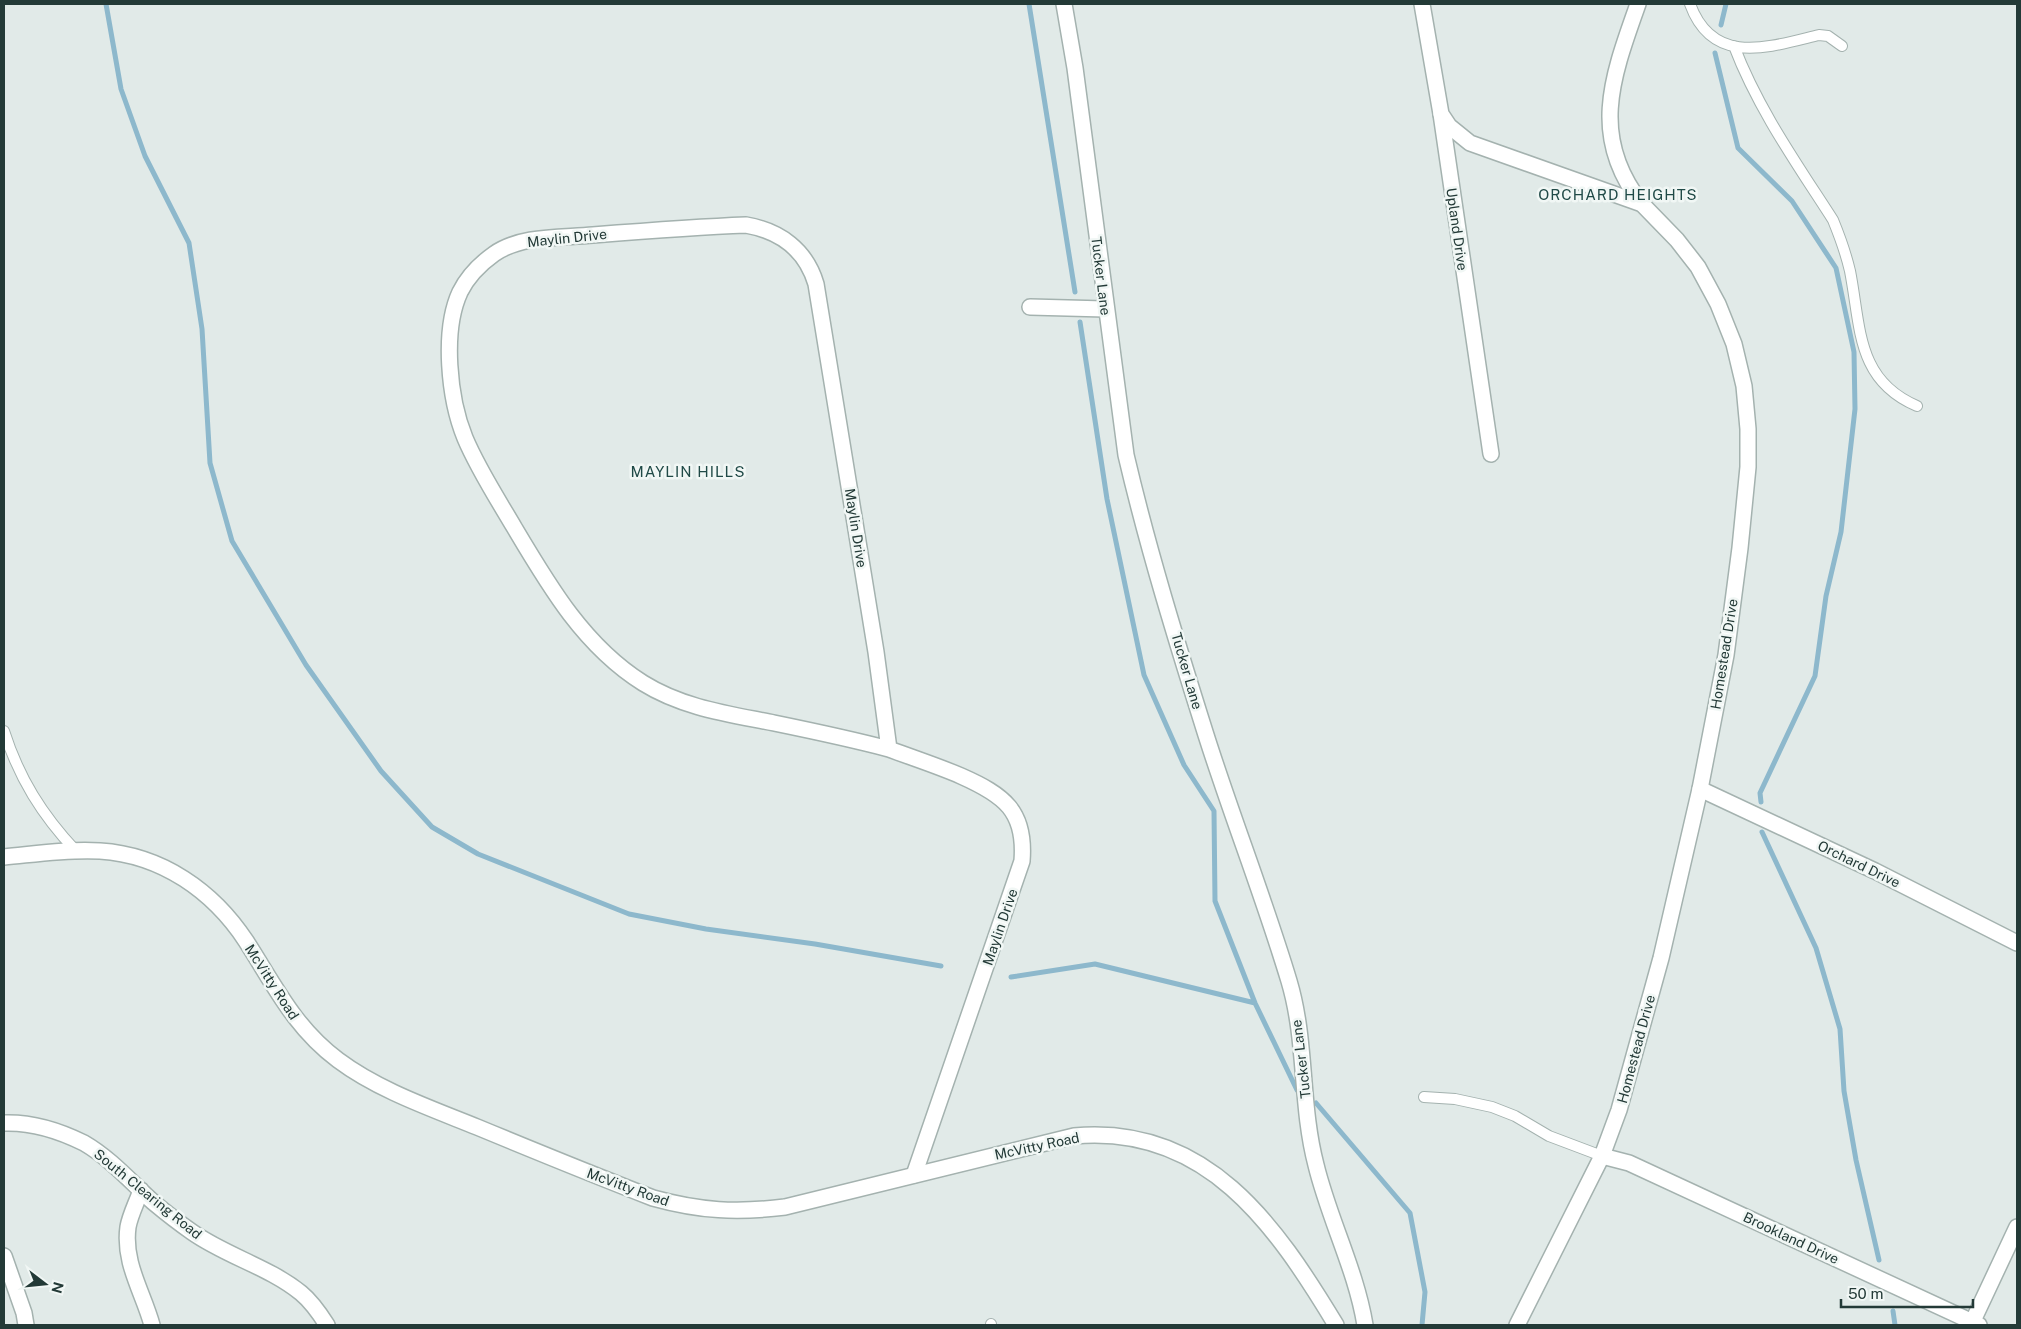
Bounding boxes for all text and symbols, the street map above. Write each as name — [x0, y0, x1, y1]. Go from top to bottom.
district label: ORCHARD HEIGHTS — [1538, 186, 1698, 203]
street label: Upland Drive — [1443, 187, 1471, 271]
street label: Maylin Drive — [526, 226, 608, 250]
street label: Tucker Lane — [1088, 236, 1114, 316]
district label: MAYLIN HILLS — [630, 463, 746, 480]
street label: Maylin Drive — [842, 487, 870, 569]
street label: Homestead Drive — [1707, 598, 1741, 710]
street label: Tucker Lane — [1168, 631, 1206, 711]
street label: Orchard Drive — [1815, 837, 1903, 891]
street label: Maylin Drive — [979, 886, 1021, 967]
street label: McVitty Road — [242, 941, 302, 1023]
street label: Homestead Drive — [1614, 993, 1658, 1105]
street label: Tucker Lane — [1288, 1019, 1314, 1099]
street label: McVitty Road — [993, 1129, 1081, 1163]
street label: South Clearing Road — [91, 1146, 205, 1242]
street label: McVitty Road — [585, 1165, 671, 1209]
street label: Brookland Drive — [1741, 1209, 1841, 1267]
north arrow — [20, 1259, 70, 1309]
scale bar — [1841, 1276, 1974, 1308]
text: N — [48, 1280, 67, 1295]
text: 50 m — [1848, 1285, 1883, 1302]

